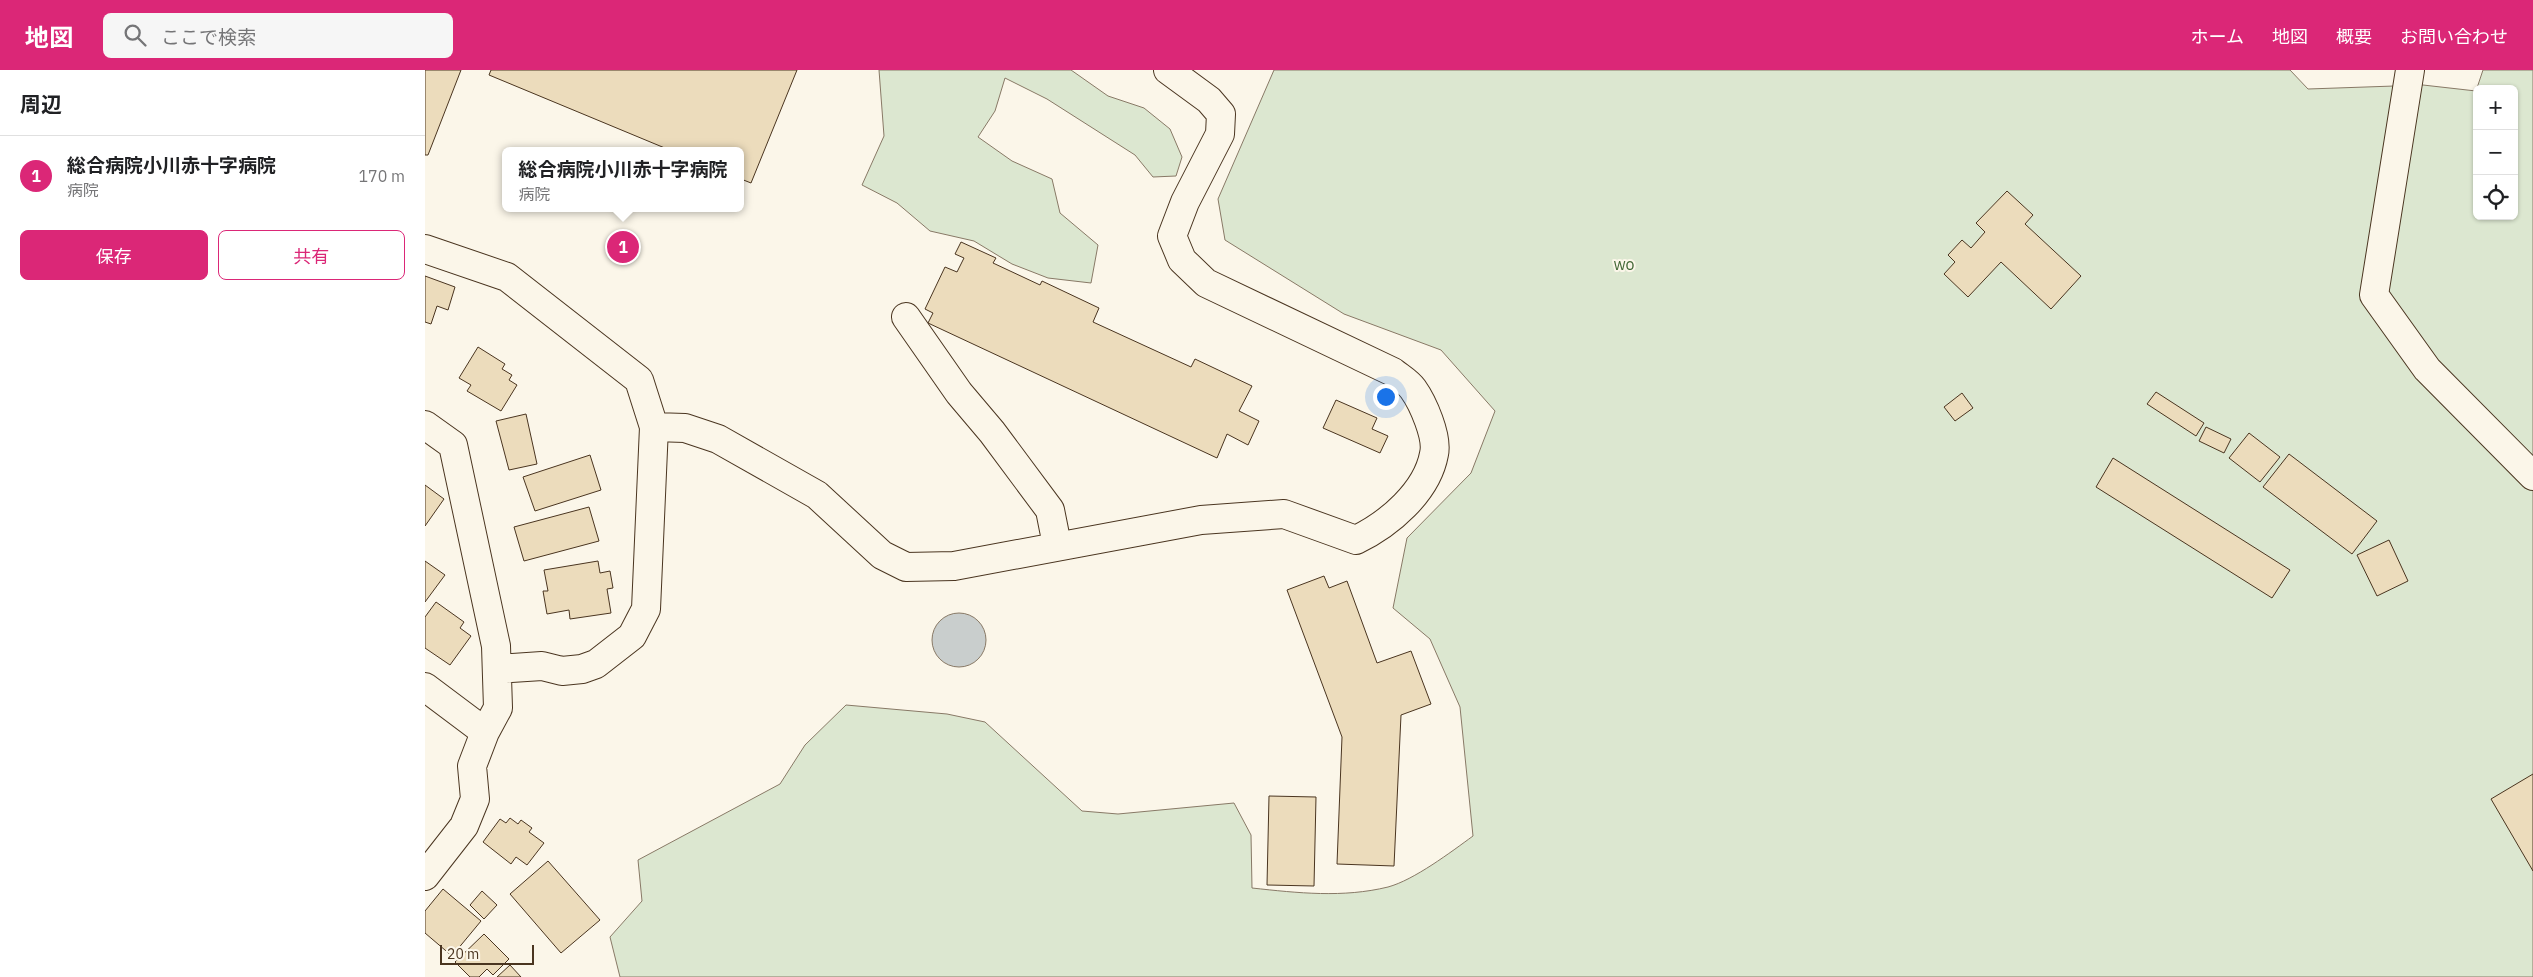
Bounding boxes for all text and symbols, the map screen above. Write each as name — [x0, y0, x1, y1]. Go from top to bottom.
search box — [103, 13, 453, 58]
text: 地図 — [25, 21, 73, 53]
icon: search — [121, 21, 149, 49]
text: ここで検索 — [161, 25, 256, 49]
text: ホーム — [2191, 25, 2244, 48]
text: 地図 — [2272, 25, 2308, 48]
text: 概要 — [2336, 25, 2372, 48]
text: お問い合わせ — [2400, 25, 2508, 48]
map controls — [2473, 85, 2518, 220]
button: + — [2473, 85, 2518, 130]
text: 周辺 — [20, 90, 62, 118]
button: − — [2473, 130, 2518, 175]
popup — [502, 147, 744, 212]
text: 総合病院小川赤十字病院 — [67, 153, 276, 177]
text: 総合病院小川赤十字病院 — [518, 157, 728, 181]
text: 1 — [31, 166, 41, 186]
text: 170 m — [358, 166, 405, 186]
button: locate — [2473, 175, 2518, 220]
text: 病院 — [67, 180, 99, 200]
text: 病院 — [518, 184, 551, 204]
pin: 1 — [607, 228, 639, 266]
button: 保存 — [20, 230, 208, 280]
button: 共有 — [218, 230, 405, 280]
park label: wo — [1613, 254, 1635, 274]
your location — [1373, 384, 1399, 410]
scale bar — [440, 942, 534, 965]
text: 20 m — [447, 945, 479, 963]

